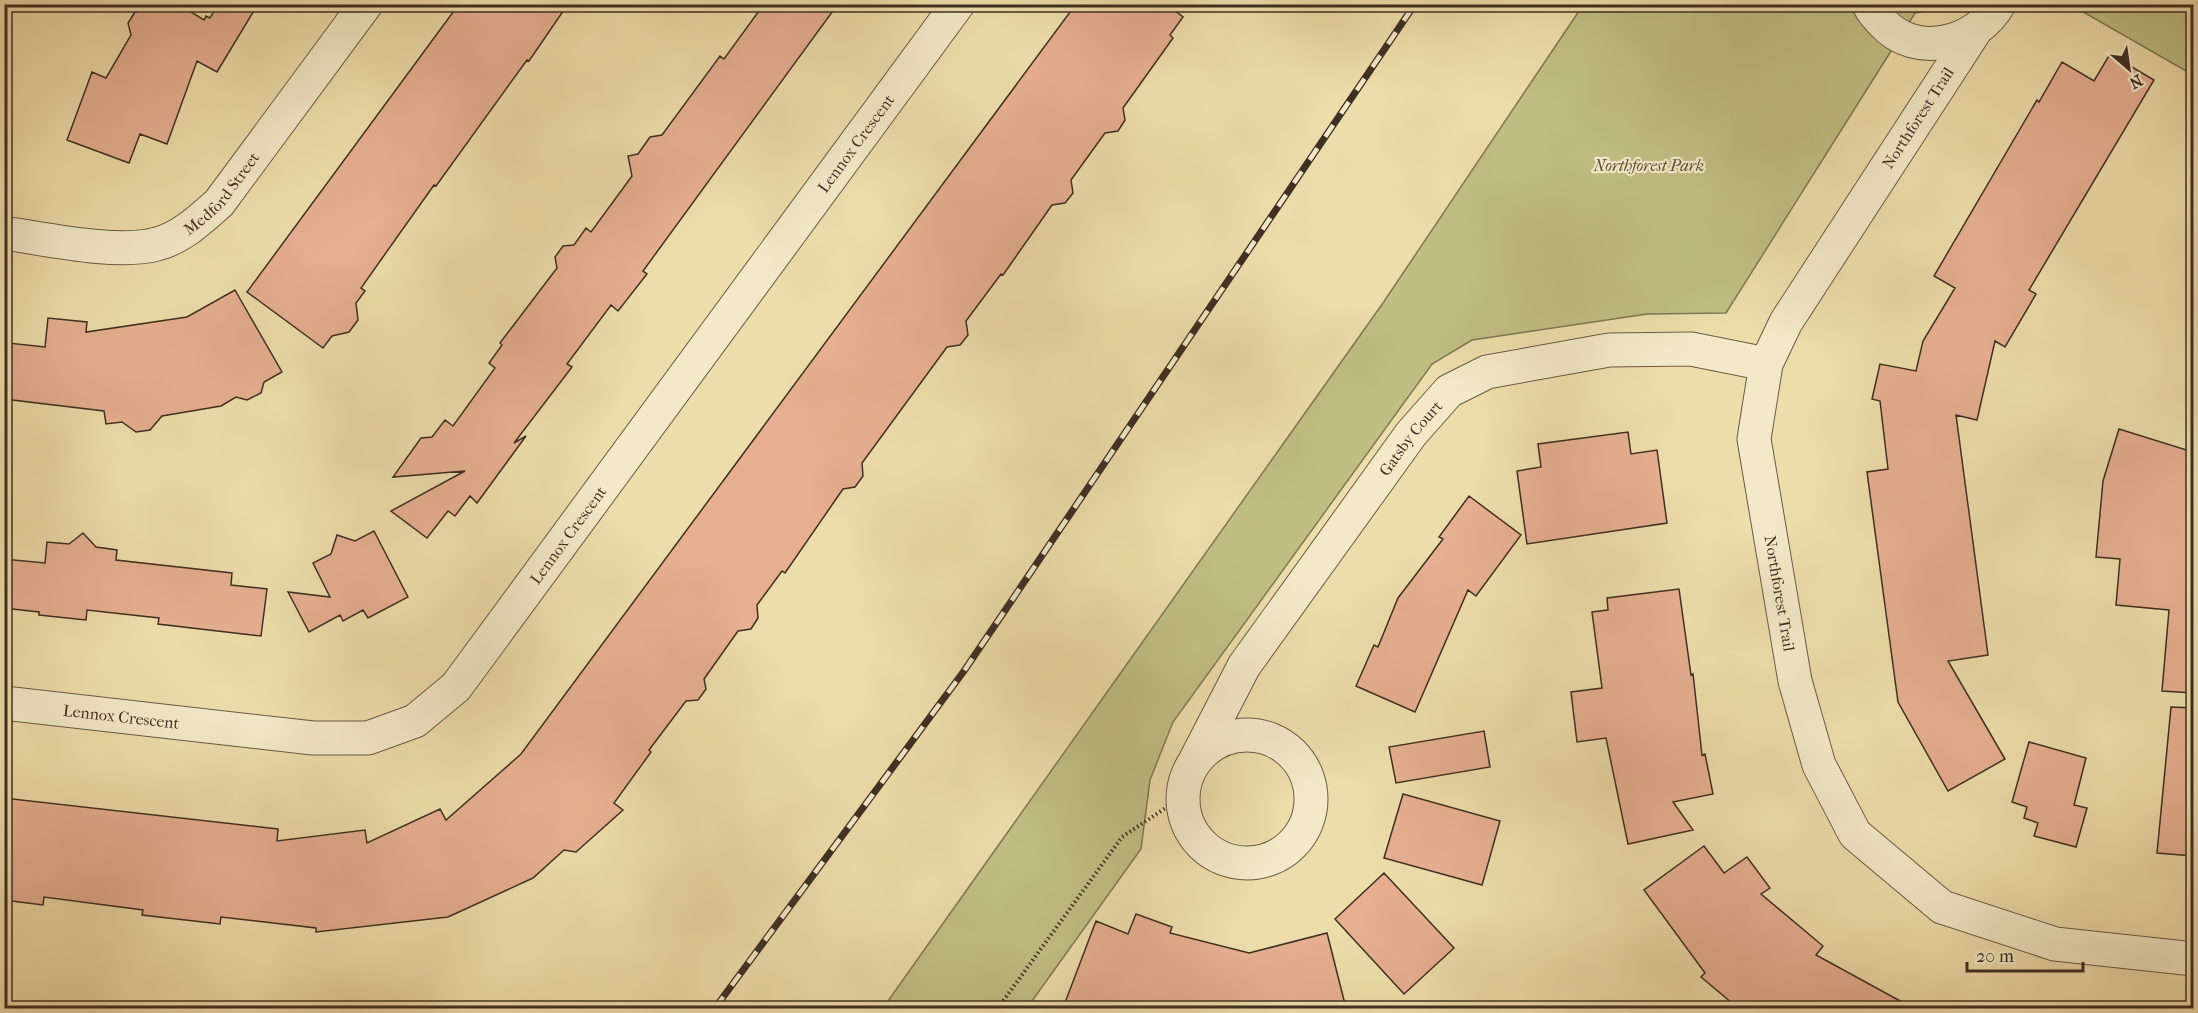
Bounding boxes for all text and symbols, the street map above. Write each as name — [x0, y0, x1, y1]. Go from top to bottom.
north arrow — [2099, 39, 2159, 99]
street label: Northforest Trail — [1878, 63, 1958, 172]
text: N — [2125, 70, 2146, 93]
street label: Lennox Crescent — [813, 90, 898, 196]
street label: Medford Street — [180, 148, 263, 239]
park label: Northforest Park — [1593, 156, 1704, 175]
street label: Gatsby Court — [1375, 396, 1446, 479]
street label: Lennox Crescent — [526, 482, 610, 588]
street label: Northforest Trail — [1761, 534, 1799, 653]
street label: Lennox Crescent — [62, 700, 181, 732]
scale bar — [1967, 935, 2082, 973]
text: 20 m — [1976, 946, 2014, 967]

